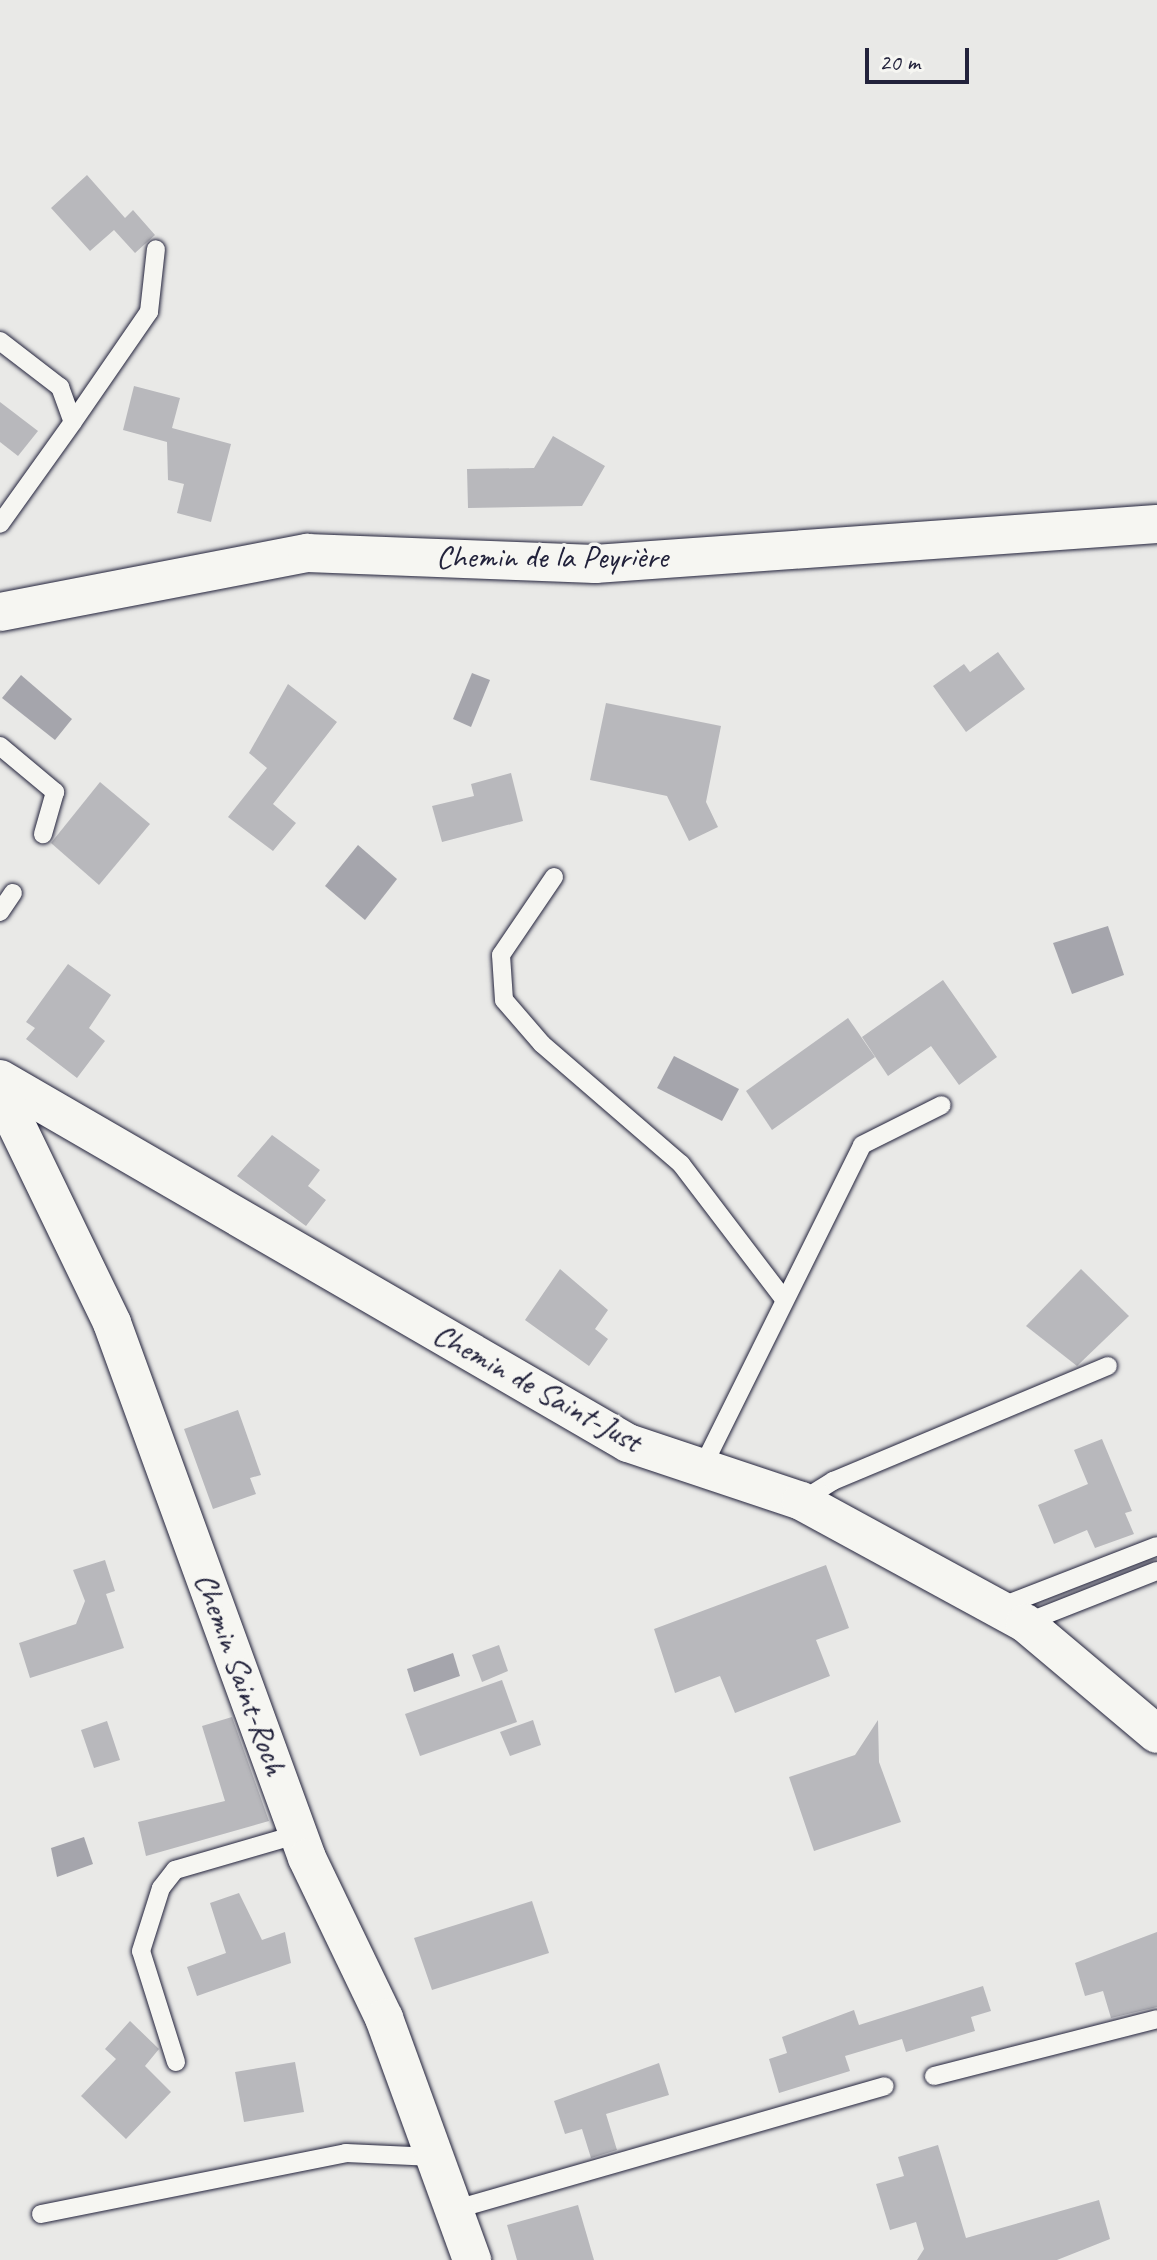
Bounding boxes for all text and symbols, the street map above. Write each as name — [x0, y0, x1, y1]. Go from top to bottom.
scale bar — [869, 32, 973, 82]
text: 20 m — [879, 47, 920, 77]
street label: Chemin de la Peyrière — [436, 538, 668, 576]
street label: Chemin de Saint-Just — [426, 1315, 648, 1461]
street label: Chemin Saint-Roch — [186, 1567, 294, 1781]

